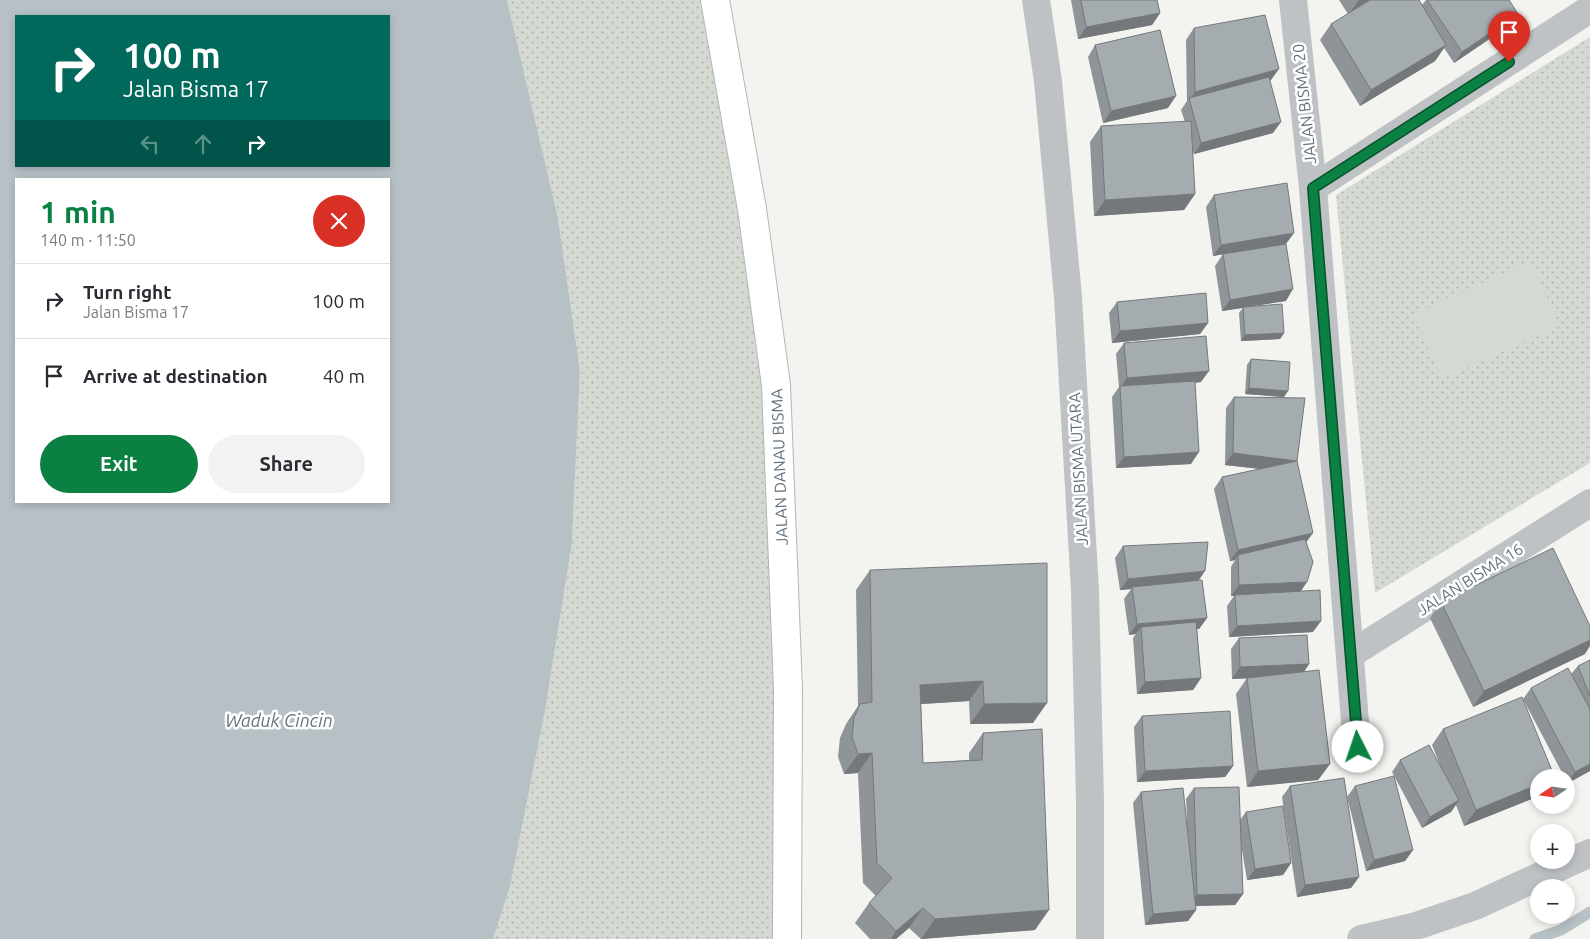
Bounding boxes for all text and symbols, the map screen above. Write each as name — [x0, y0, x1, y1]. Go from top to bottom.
pin — [1488, 11, 1530, 62]
icon: arrive — [1495, 18, 1523, 46]
icon: right — [40, 35, 105, 100]
text: 100 m — [123, 35, 221, 75]
street label: JALAN BISMA 20 — [1289, 43, 1319, 165]
text: Jalan Bisma 17 — [123, 76, 269, 101]
icon: left — [136, 130, 164, 158]
icon: ahead — [189, 130, 217, 158]
icon: right — [242, 130, 270, 158]
text: 1 min — [40, 195, 116, 229]
button: close — [313, 195, 365, 247]
text: 140 m · 11:50 — [40, 231, 136, 249]
text: Turn right — [83, 281, 171, 303]
icon: right — [40, 287, 68, 315]
text: 100 m — [312, 290, 365, 312]
text: Jalan Bisma 17 — [83, 303, 189, 321]
icon: arrive — [40, 362, 68, 390]
text: Arrive at destination — [83, 365, 268, 387]
text: 40 m — [323, 365, 365, 387]
street label: JALAN DANAU BISMA — [767, 388, 791, 546]
street label: JALAN BISMA UTARA — [1065, 391, 1091, 546]
button: Exit — [40, 435, 198, 493]
button: Share — [208, 435, 365, 493]
street label: JALAN BISMA 16 — [1414, 539, 1526, 619]
water label: Waduk Cincin — [225, 710, 333, 730]
position arrow — [1331, 720, 1383, 772]
north arrow — [1530, 769, 1575, 814]
map controls — [1530, 769, 1575, 924]
button: + — [1530, 824, 1575, 869]
button: − — [1530, 879, 1575, 924]

